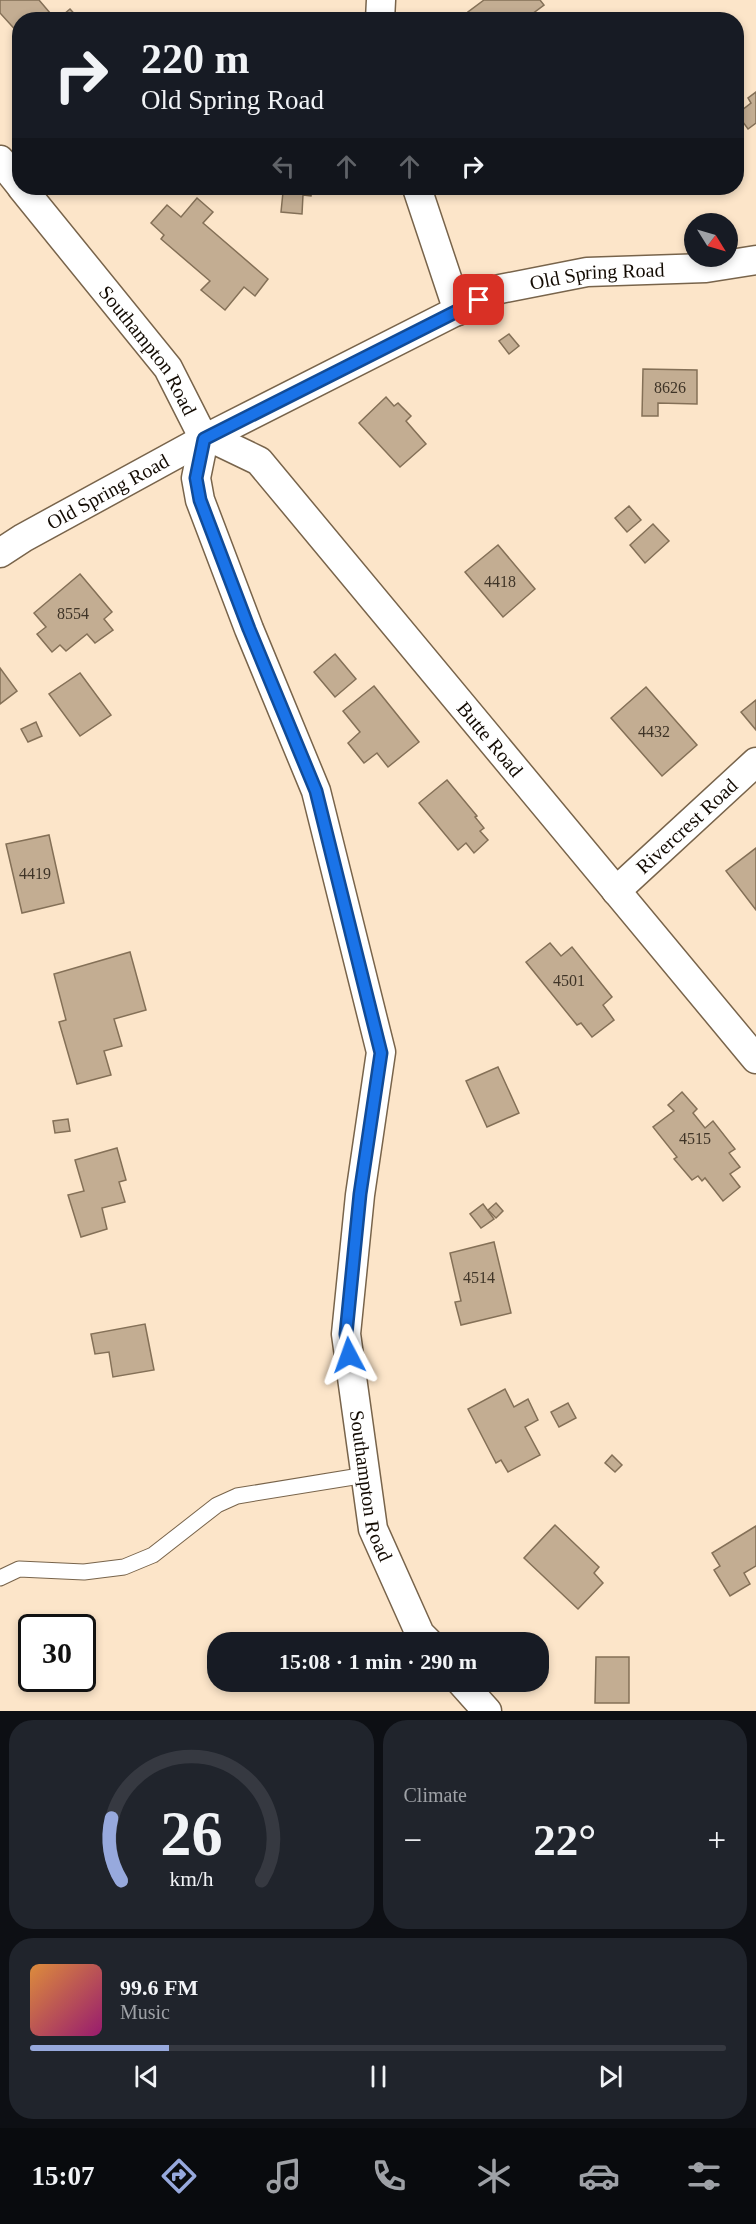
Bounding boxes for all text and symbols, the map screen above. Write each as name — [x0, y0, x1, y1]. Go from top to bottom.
icon: right — [42, 36, 120, 114]
text: 220 m — [141, 36, 250, 82]
text: Old Spring Road — [141, 85, 324, 115]
icon: left — [267, 150, 300, 183]
icon: ahead — [330, 150, 363, 183]
icon: ahead — [393, 150, 426, 183]
icon: right — [456, 150, 489, 183]
north arrow — [684, 213, 738, 267]
map controls — [684, 213, 738, 267]
street label: Old Spring Road — [528, 258, 665, 294]
pin — [453, 274, 504, 325]
street label: Southampton Road — [95, 281, 201, 419]
icon: arrive — [462, 283, 495, 316]
house number: 8626 — [654, 379, 686, 396]
street label: Old Spring Road — [43, 449, 172, 534]
house number: 4418 — [484, 573, 516, 590]
house number: 8554 — [57, 605, 89, 622]
street label: Butte Road — [453, 697, 527, 781]
house number: 4432 — [638, 723, 670, 740]
street label: Rivercrest Road — [632, 774, 742, 878]
house number: 4419 — [19, 865, 51, 882]
house number: 4501 — [553, 972, 585, 989]
house number: 4515 — [679, 1130, 711, 1147]
house number: 4514 — [463, 1269, 495, 1286]
position arrow — [317, 1323, 381, 1387]
street label: Southampton Road — [346, 1409, 397, 1565]
speed limit sign: 30 — [18, 1614, 96, 1692]
text: 15:08 · 1 min · 290 m — [279, 1649, 477, 1674]
text: Climate — [404, 1784, 467, 1806]
text: 26 — [160, 1799, 222, 1868]
text: 22° — [533, 1815, 596, 1865]
text: − — [404, 1822, 422, 1858]
text: + — [707, 1822, 726, 1858]
text: km/h — [169, 1868, 214, 1892]
text: 99.6 FM — [120, 1975, 198, 2000]
text: Music — [120, 2001, 170, 2023]
icon: previous — [130, 2060, 163, 2093]
icon: pause — [362, 2060, 395, 2093]
icon: next — [594, 2060, 627, 2093]
icon: directions — [158, 2155, 200, 2197]
icon: music — [263, 2155, 305, 2197]
icon: phone — [368, 2155, 410, 2197]
icon: climate — [473, 2155, 515, 2197]
icon: car — [578, 2155, 620, 2197]
icon: filters — [683, 2155, 725, 2197]
text: 15:07 — [32, 2161, 95, 2191]

